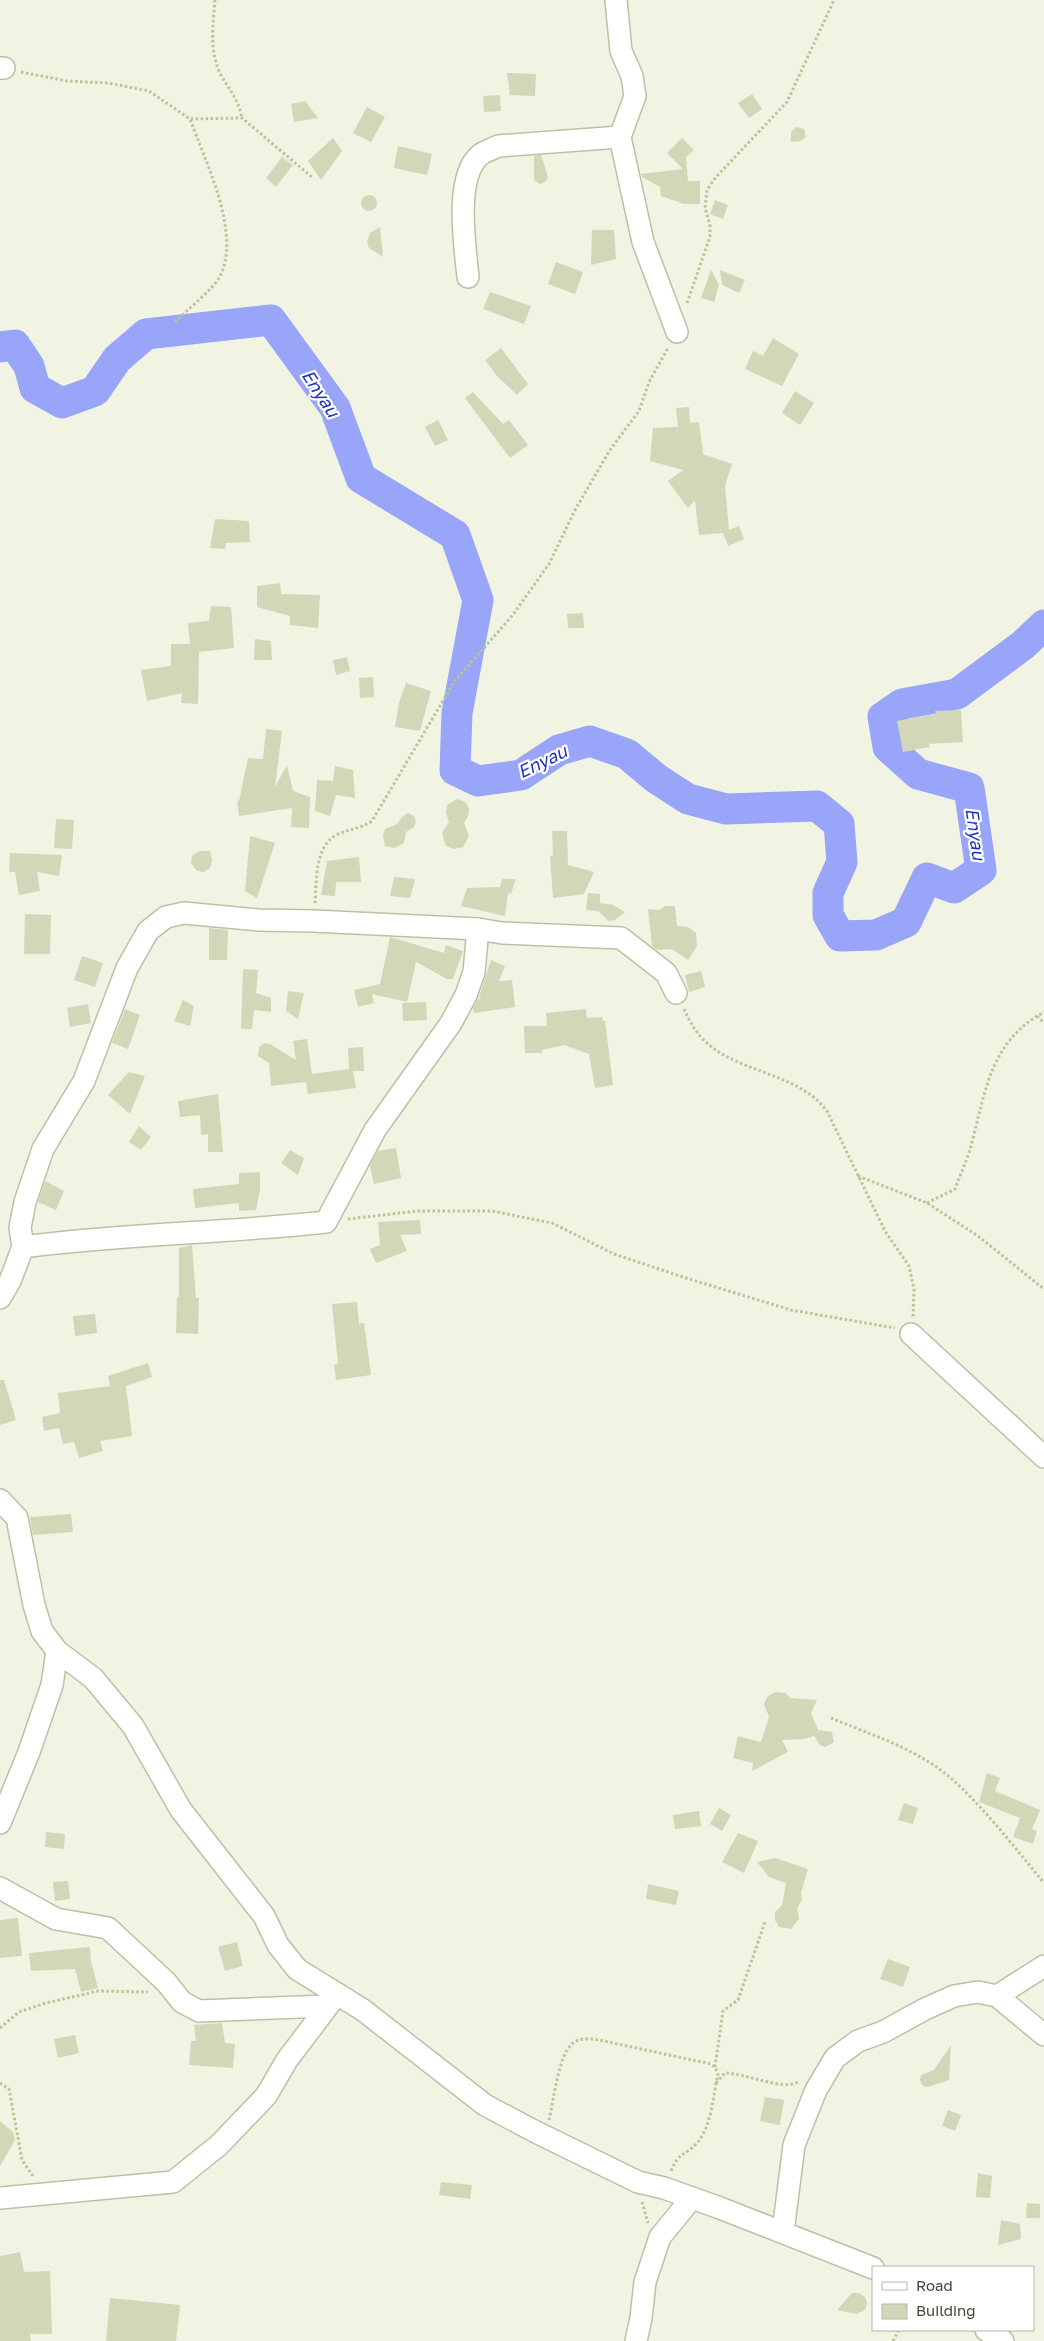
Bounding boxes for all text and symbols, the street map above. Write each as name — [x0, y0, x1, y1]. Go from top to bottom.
water label: Enyau — [298, 365, 345, 422]
water label: Enyau — [514, 739, 571, 782]
water label: Enyau — [961, 807, 991, 863]
legend — [872, 2266, 1034, 2331]
text: Road — [916, 2276, 953, 2294]
text: Building — [916, 2301, 976, 2319]

